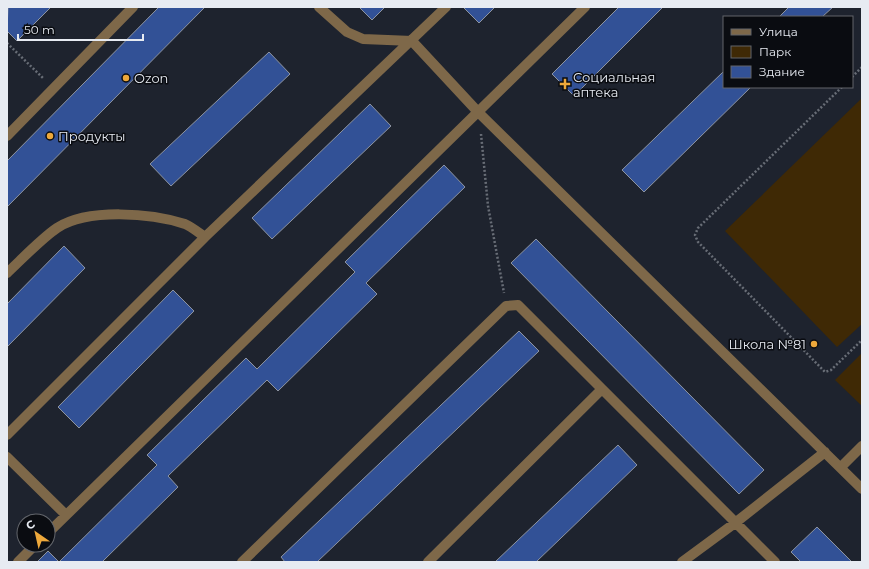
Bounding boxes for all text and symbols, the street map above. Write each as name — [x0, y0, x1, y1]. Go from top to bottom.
scale bar — [18, 16, 143, 42]
legend — [723, 16, 853, 88]
text: 50 m — [24, 22, 55, 37]
text: Улица — [759, 24, 798, 39]
text: Парк — [759, 44, 791, 59]
text: Здание — [759, 64, 805, 79]
place label: Социальная аптека — [573, 69, 655, 100]
place label: Ozon — [134, 70, 168, 86]
marker: Ozon — [121, 73, 131, 83]
marker: Социальная аптека — [560, 79, 570, 89]
place label: Продукты — [58, 128, 125, 144]
marker: Продукты — [45, 131, 55, 141]
place label: Школа №81 — [728, 336, 806, 352]
marker: Школа №81 — [809, 339, 819, 349]
north arrow — [16, 513, 56, 553]
text: С — [23, 517, 38, 533]

